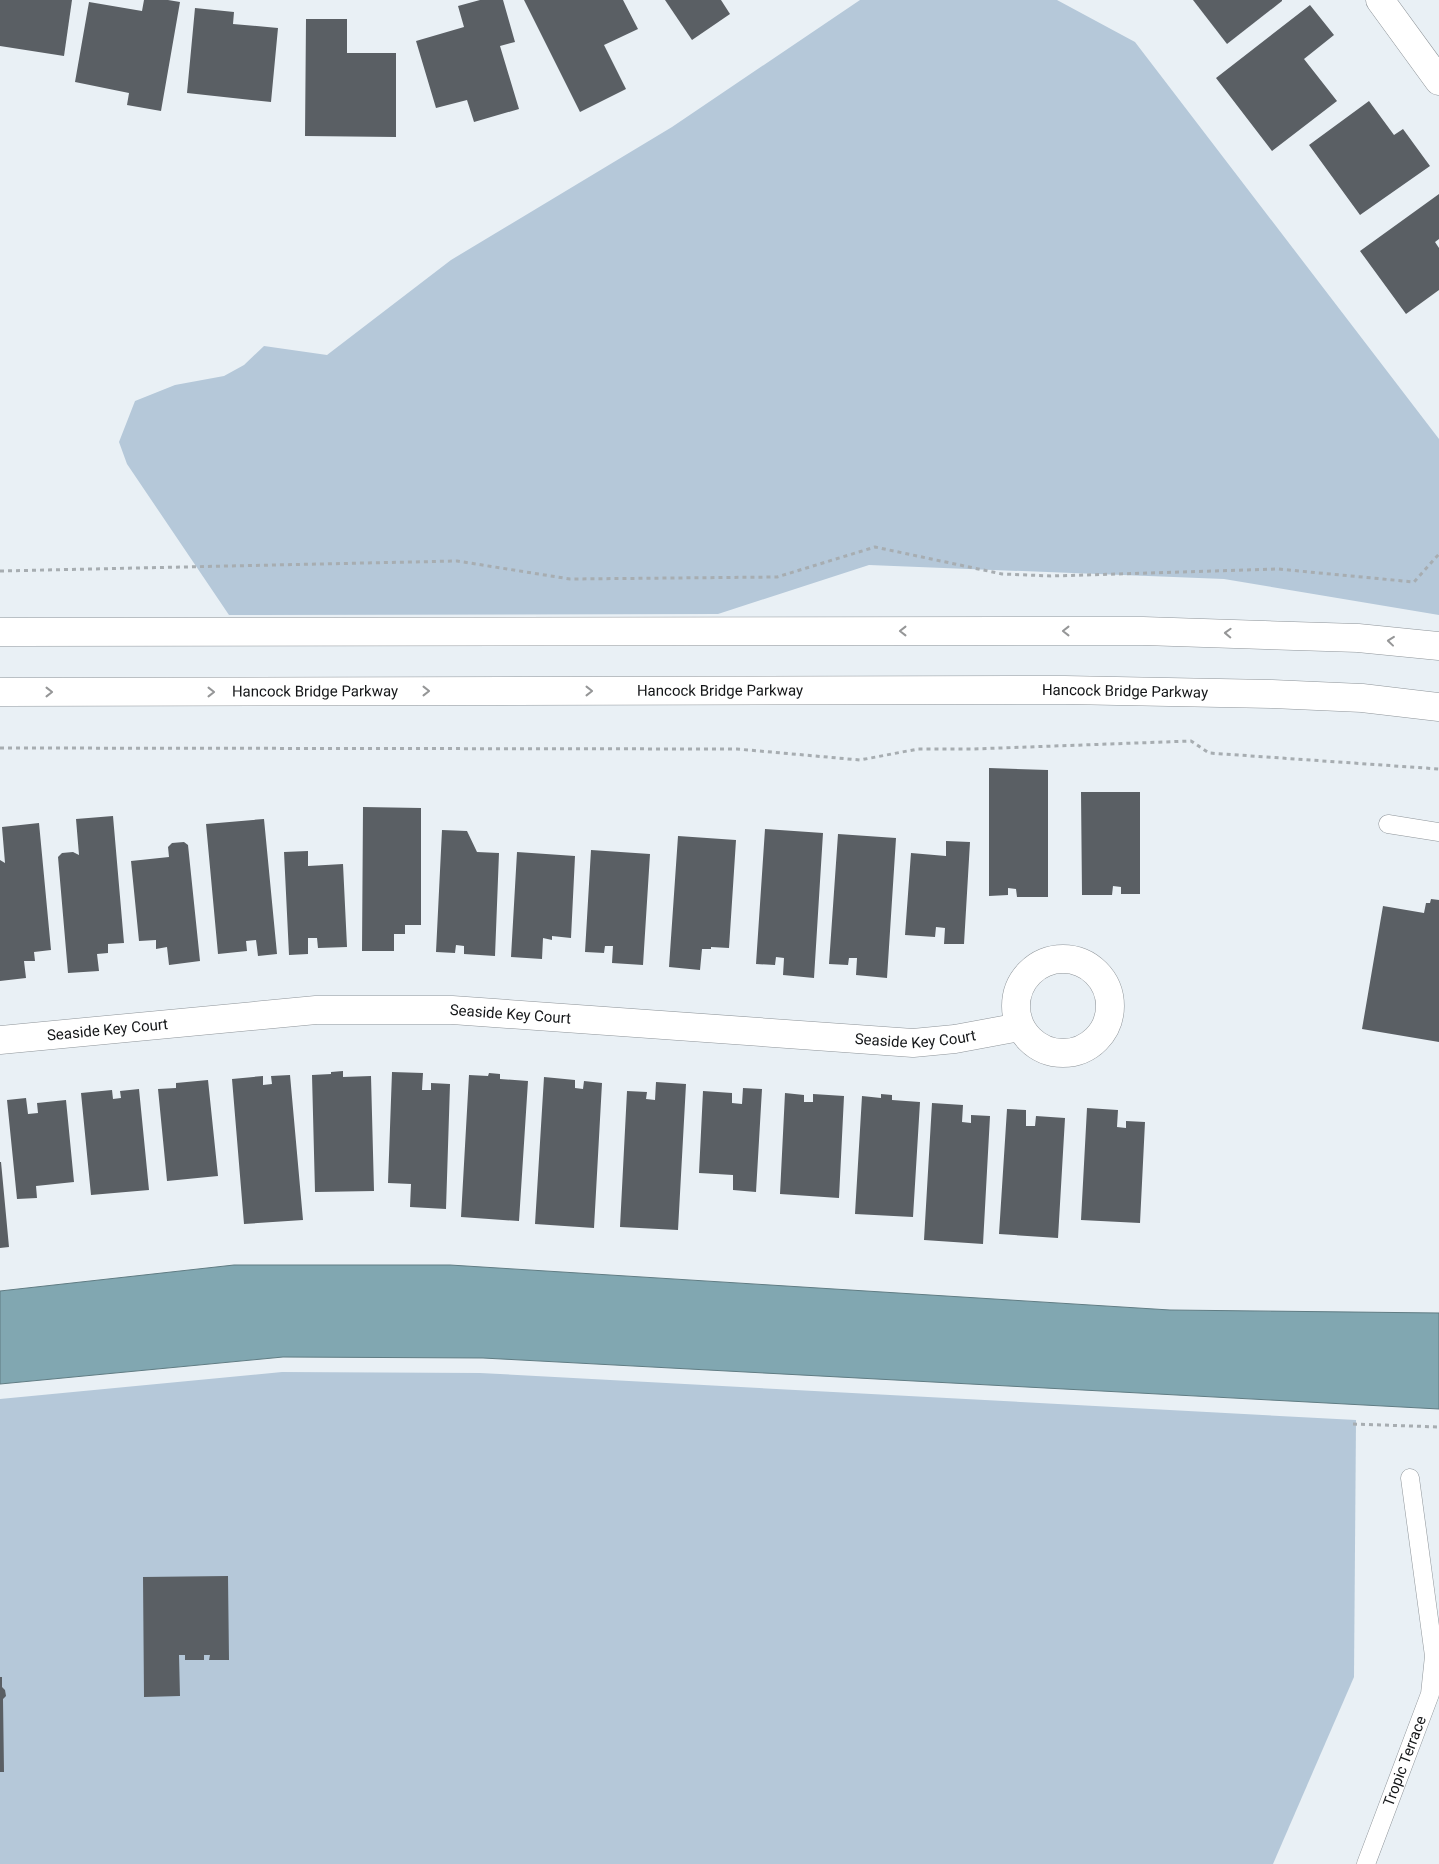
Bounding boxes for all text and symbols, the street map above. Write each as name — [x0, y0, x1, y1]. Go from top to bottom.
one-way arrow — [899, 626, 907, 636]
one-way arrow — [1062, 626, 1070, 636]
one-way arrow — [1224, 628, 1232, 639]
one-way arrow — [1386, 636, 1394, 647]
street label: Hancock Bridge Parkway — [637, 681, 803, 700]
street label: Hancock Bridge Parkway — [1042, 681, 1208, 702]
street label: Hancock Bridge Parkway — [232, 682, 398, 701]
one-way arrow — [422, 686, 430, 696]
one-way arrow — [585, 686, 593, 696]
one-way arrow — [45, 687, 53, 697]
one-way arrow — [208, 687, 215, 697]
street label: Seaside Key Court — [449, 1001, 572, 1028]
street label: Seaside Key Court — [46, 1015, 169, 1044]
street label: Seaside Key Court — [854, 1026, 977, 1052]
street label: Tropic Terrace — [1380, 1713, 1430, 1809]

